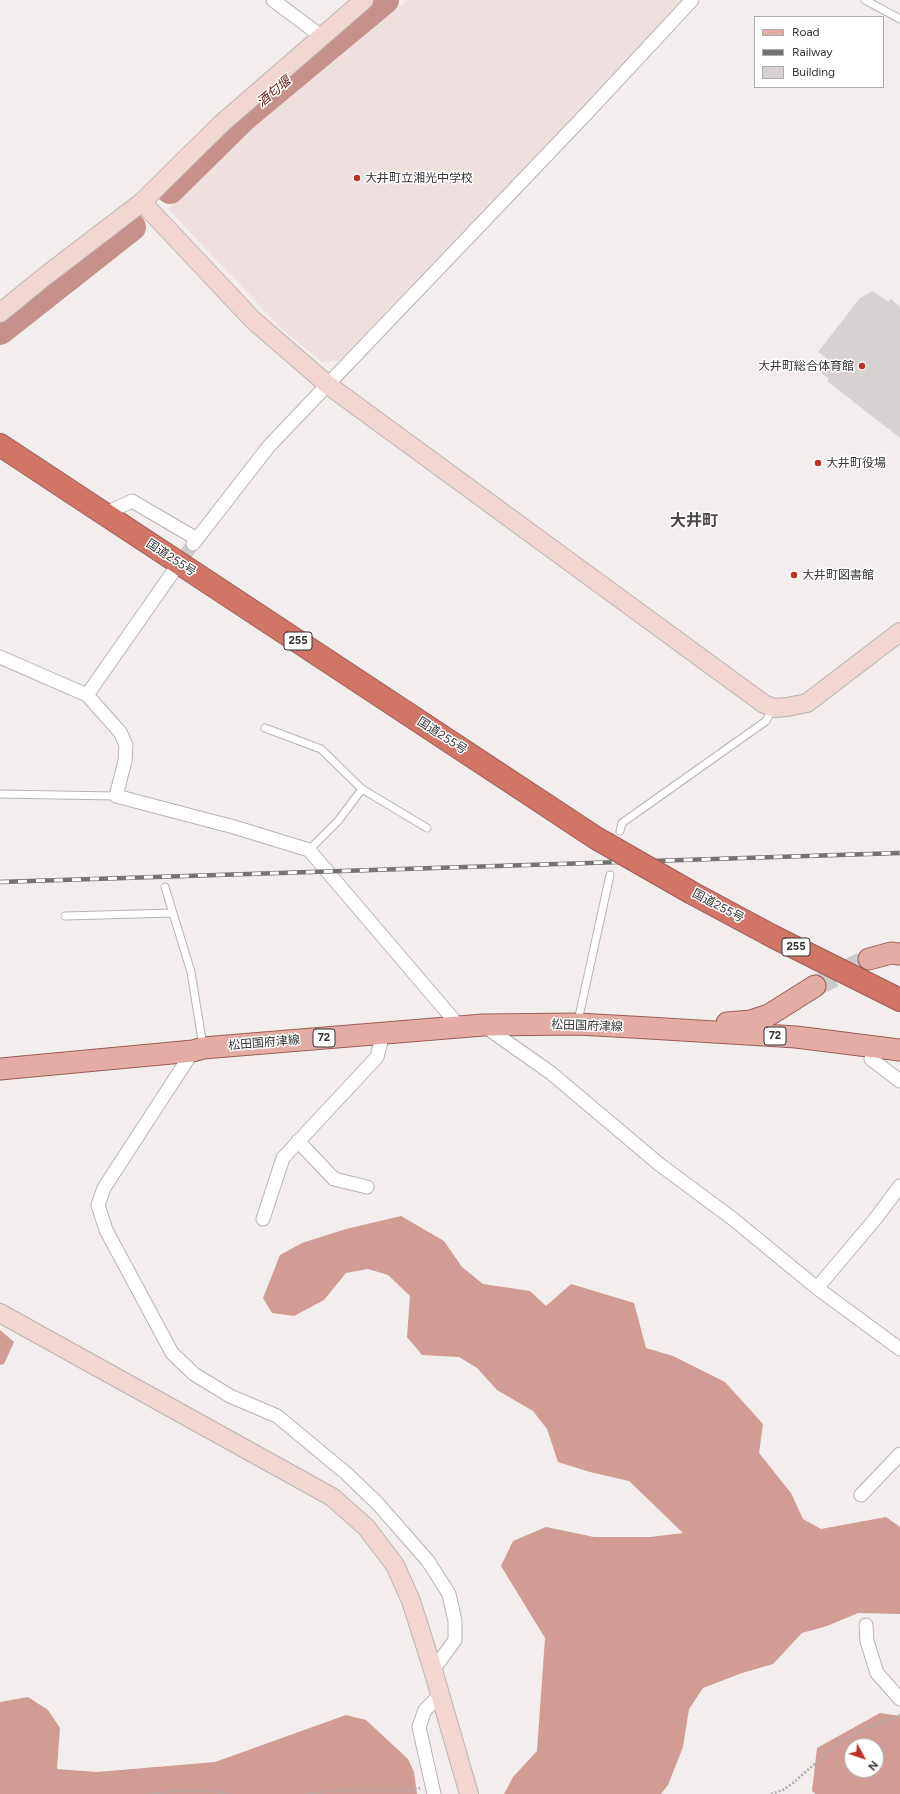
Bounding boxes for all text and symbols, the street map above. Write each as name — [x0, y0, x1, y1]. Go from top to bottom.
legend — [754, 16, 884, 88]
text: Road — [792, 25, 820, 39]
text: Railway — [792, 45, 833, 59]
text: Building — [792, 65, 835, 79]
water label: 酒匂堰 — [254, 73, 294, 111]
place label: 大井町立湘光中学校 — [365, 171, 473, 185]
marker: 大井町立湘光中学校 — [352, 173, 362, 183]
place label: 大井町総合体育館 — [758, 359, 854, 373]
marker: 大井町総合体育館 — [857, 361, 867, 371]
place label: 大井町役場 — [826, 456, 886, 470]
marker: 大井町役場 — [813, 458, 823, 468]
district label: 大井町 — [670, 511, 718, 531]
street label: 国道255号 — [143, 537, 199, 579]
place label: 大井町図書館 — [802, 568, 874, 582]
marker: 大井町図書館 — [789, 570, 799, 580]
road number: 255 — [284, 632, 312, 650]
street label: 国道255号 — [414, 715, 470, 757]
street label: 国道255号 — [690, 886, 746, 926]
road number: 255 — [782, 938, 810, 956]
street label: 松田国府津線 — [551, 1018, 623, 1034]
road number: 72 — [764, 1027, 786, 1045]
road number: 72 — [313, 1029, 335, 1047]
street label: 松田国府津線 — [228, 1033, 300, 1053]
north arrow — [844, 1738, 884, 1778]
text: N — [865, 1758, 881, 1773]

